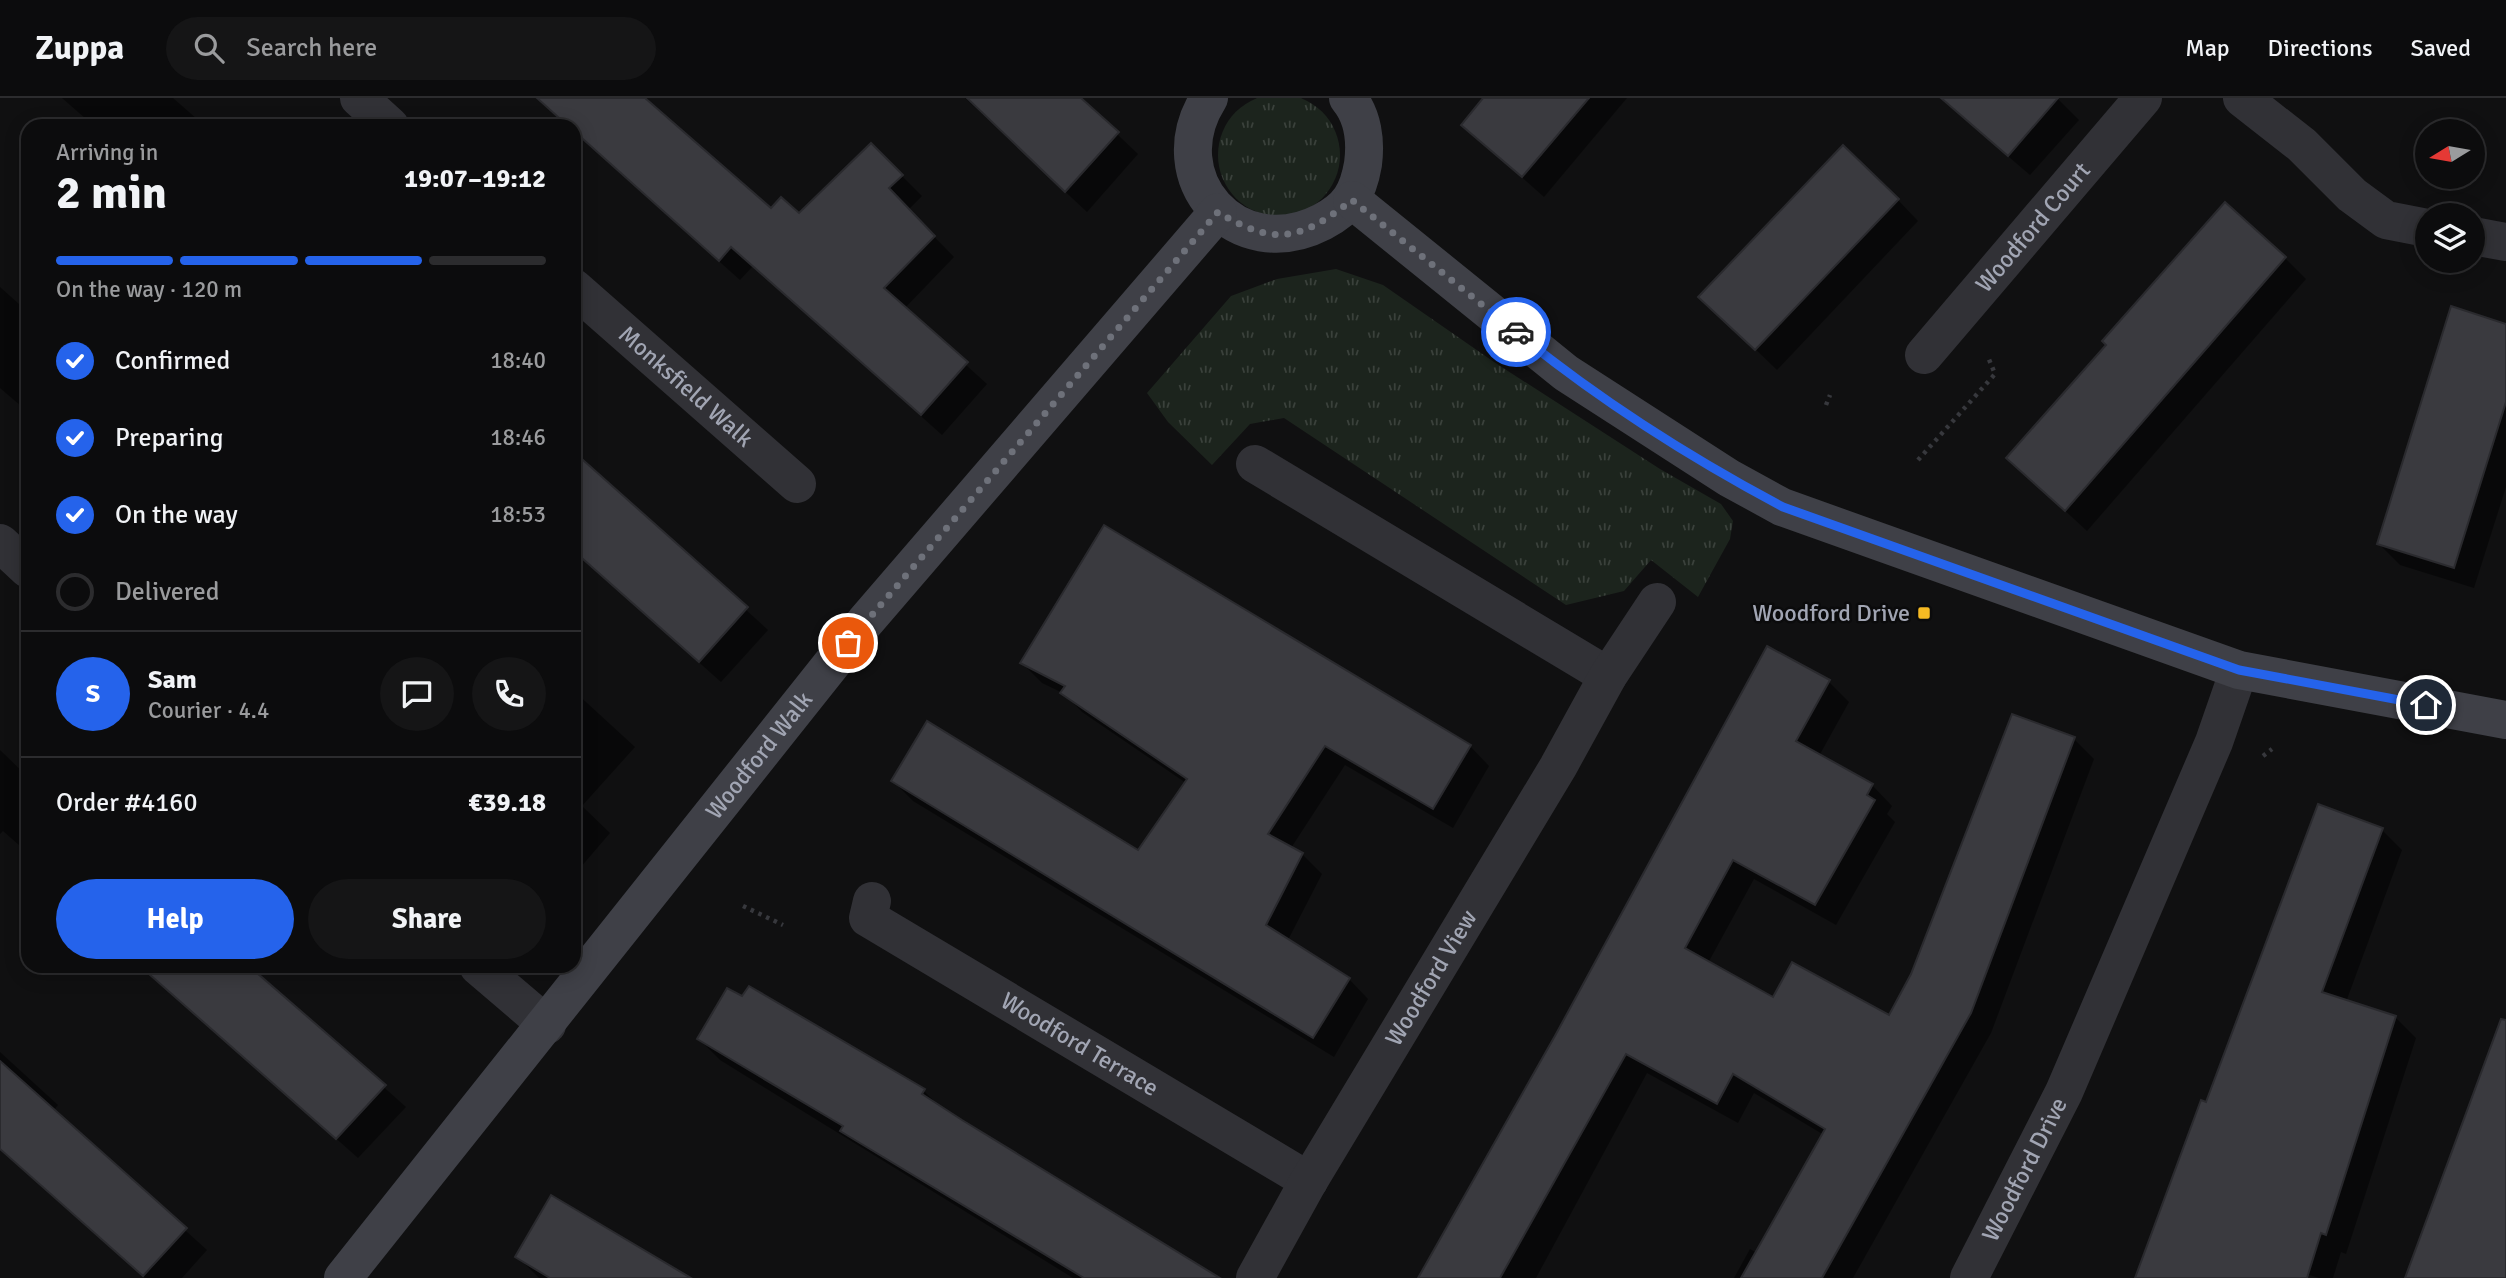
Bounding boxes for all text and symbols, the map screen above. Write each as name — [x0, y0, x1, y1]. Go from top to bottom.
search box — [166, 17, 656, 80]
text: Zuppa — [35, 28, 124, 69]
icon: search — [190, 29, 228, 67]
text: Search here — [246, 32, 377, 64]
text: Map — [2185, 33, 2230, 63]
text: Directions — [2268, 33, 2373, 63]
text: Saved — [2411, 33, 2471, 63]
north arrow — [2415, 119, 2485, 189]
map controls — [2415, 119, 2485, 273]
text: Arriving in — [56, 138, 158, 167]
street label: Woodford Court — [1969, 156, 2097, 298]
text: 19:07–19:12 — [404, 163, 546, 195]
text: 2 min — [56, 165, 167, 221]
button: layers — [2415, 203, 2485, 273]
text: On the way · 120 m — [56, 275, 242, 304]
courier — [1481, 297, 1551, 367]
icon: car — [1497, 313, 1535, 351]
street label: Monksfield Walk — [612, 319, 759, 453]
icon: check — [56, 342, 94, 380]
text: Confirmed — [115, 345, 230, 377]
text: 18:40 — [490, 346, 546, 375]
icon: check — [56, 419, 94, 457]
text: Preparing — [115, 422, 223, 454]
text: 18:46 — [490, 423, 546, 452]
icon: check — [56, 496, 94, 534]
text: On the way — [115, 499, 238, 531]
text: 18:53 — [490, 500, 546, 529]
text: Delivered — [115, 576, 220, 608]
place label: Woodford Drive — [1752, 598, 1910, 628]
marker: Woodford Drive — [1916, 605, 1932, 621]
pin — [818, 613, 878, 673]
icon: bag — [829, 624, 867, 662]
button: chat — [380, 657, 454, 731]
button: phone — [472, 657, 546, 731]
text: Sam — [148, 664, 197, 696]
pin — [2396, 675, 2456, 735]
text: S — [86, 678, 100, 710]
street label: Woodford Walk — [699, 685, 819, 825]
icon: home — [2407, 686, 2445, 724]
text: Courier · 4.4 — [148, 696, 269, 725]
text: Order #4160 — [56, 787, 197, 819]
text: €39.18 — [468, 787, 546, 819]
button: Help — [56, 879, 294, 959]
button: Share — [308, 879, 546, 959]
street label: Woodford View — [1379, 904, 1484, 1051]
street label: Woodford Terrace — [995, 986, 1164, 1103]
street label: Woodford Drive — [1975, 1092, 2074, 1246]

